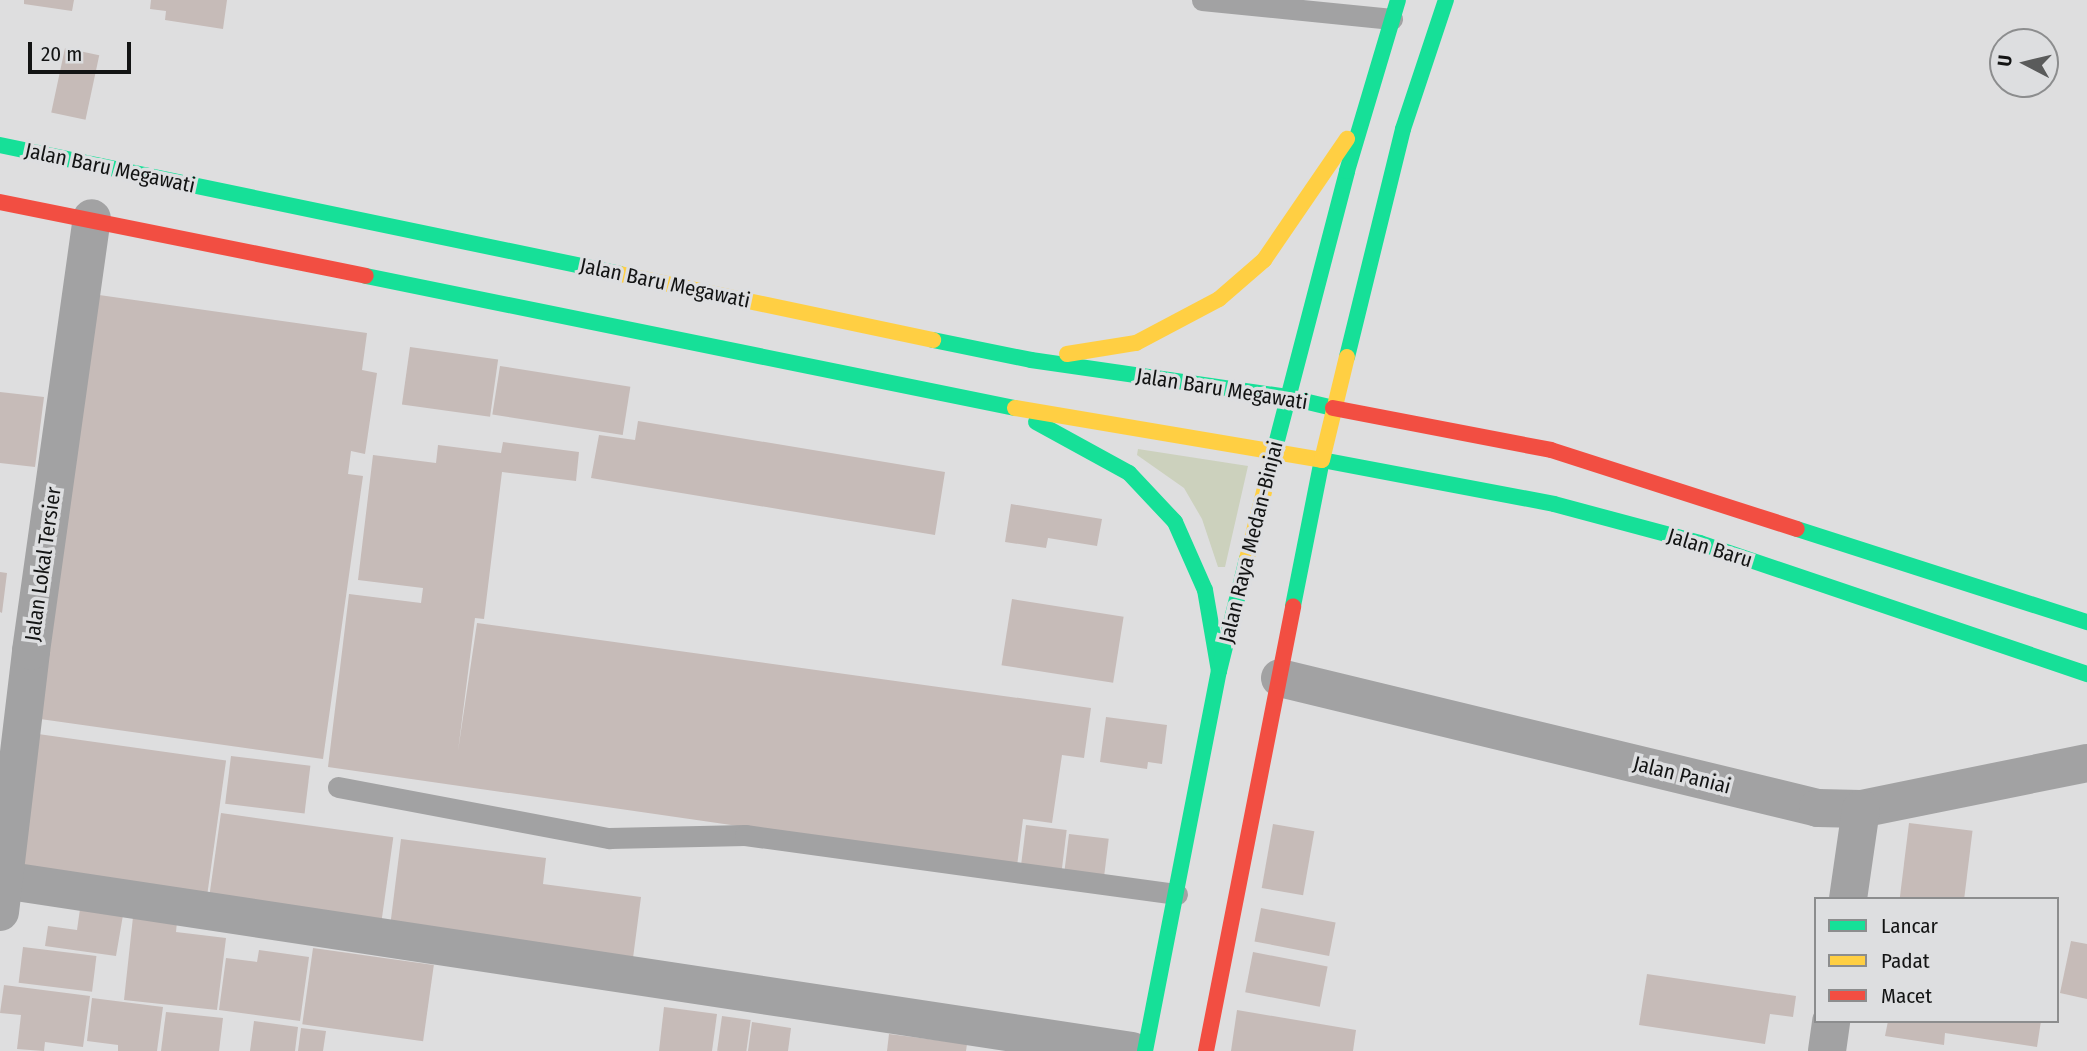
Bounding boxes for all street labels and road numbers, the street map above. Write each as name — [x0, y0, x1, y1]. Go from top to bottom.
street label: Jalan Baru Megawati — [23, 138, 197, 198]
street label: Jalan Baru Megawati — [578, 253, 752, 313]
street label: Jalan Baru Megawati — [1134, 363, 1310, 415]
street label: Jalan Raya Medan-Binjai — [1214, 438, 1288, 646]
street label: Jalan Lokal Tersier — [20, 485, 66, 643]
street label: Jalan Baru — [1664, 523, 1756, 573]
street label: Jalan Paniai — [1631, 751, 1733, 799]

